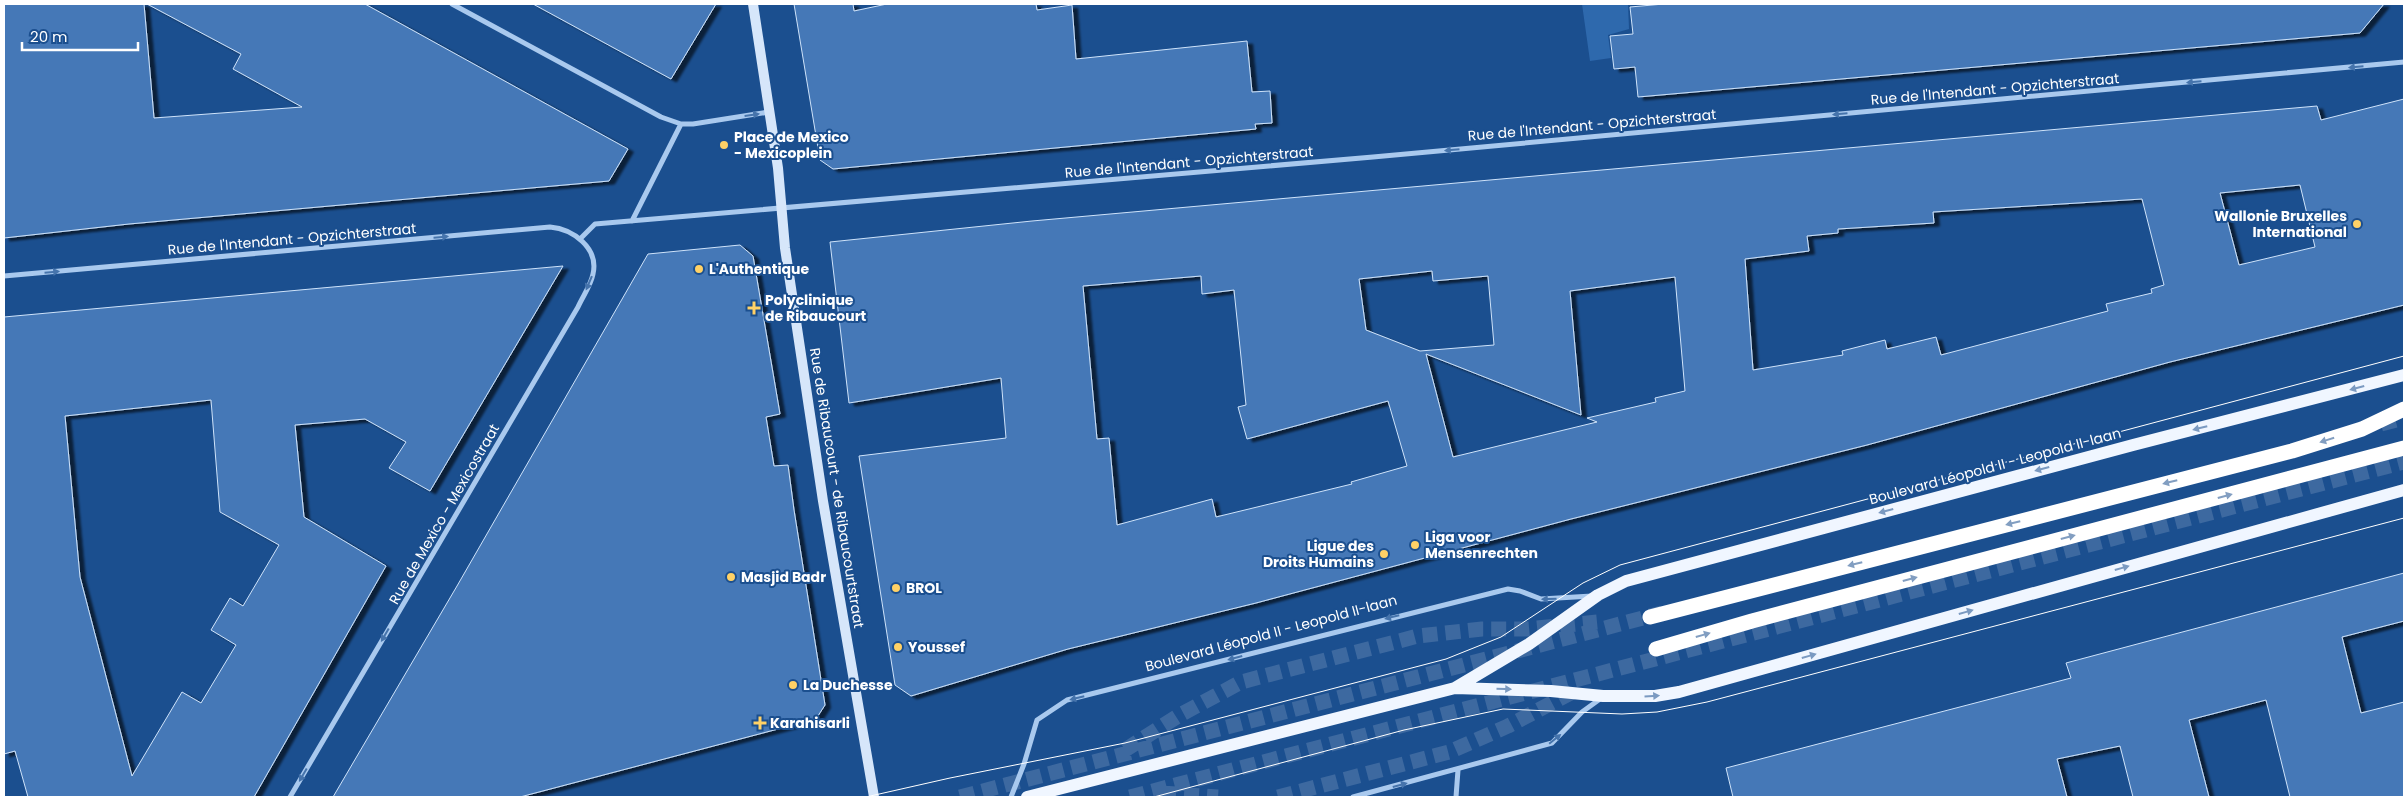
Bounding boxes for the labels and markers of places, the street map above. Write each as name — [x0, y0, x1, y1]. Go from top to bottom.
place label: Place de Mexico - Mexicoplein — [734, 127, 849, 163]
marker: Place de Mexico - Mexicoplein — [718, 139, 730, 151]
place label: Wallonie Bruxelles International — [2214, 206, 2347, 242]
marker: Wallonie Bruxelles International — [2351, 218, 2363, 230]
place label: L'Authentique — [709, 259, 809, 279]
marker: L'Authentique — [693, 263, 705, 275]
place label: Polyclinique de Ribaucourt — [765, 290, 867, 326]
marker: Polyclinique de Ribaucourt — [747, 301, 761, 315]
place label: Liga voor Mensenrechten — [1425, 527, 1538, 563]
place label: Ligue des Droits Humains — [1263, 536, 1374, 572]
marker: Liga voor Mensenrechten — [1409, 539, 1421, 551]
marker: Ligue des Droits Humains — [1378, 548, 1390, 560]
place label: Masjid Badr — [741, 567, 826, 587]
marker: Masjid Badr — [725, 571, 737, 583]
place label: BROL — [906, 578, 942, 598]
marker: BROL — [890, 582, 902, 594]
place label: Youssef — [908, 637, 965, 657]
marker: Youssef — [892, 641, 904, 653]
place label: La Duchesse — [803, 675, 893, 695]
marker: La Duchesse — [787, 679, 799, 691]
place label: Karahisarli — [770, 713, 850, 733]
marker: Karahisarli — [754, 717, 766, 729]

